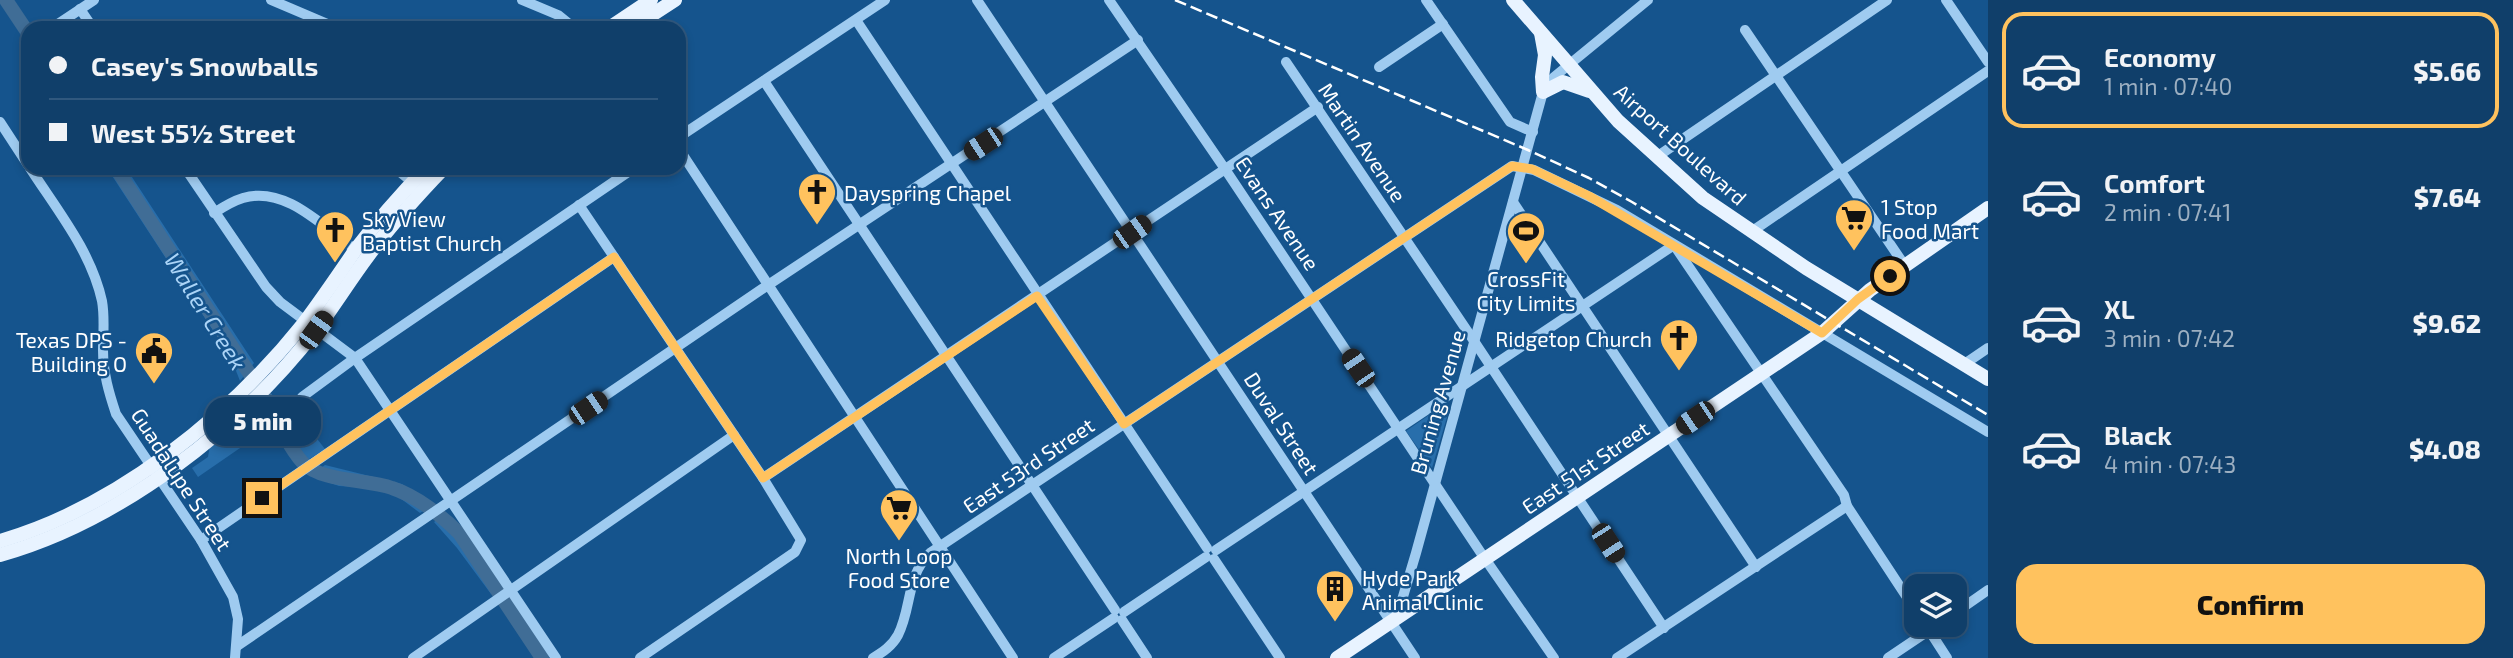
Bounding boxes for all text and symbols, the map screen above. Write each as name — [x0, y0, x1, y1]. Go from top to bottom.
icon: car — [2020, 39, 2083, 102]
text: Economy — [2104, 41, 2216, 72]
text: Casey's Snowballs — [91, 50, 318, 81]
text: $5.66 — [2413, 55, 2481, 86]
text: 1 min · 07:40 — [2104, 72, 2232, 100]
street label: Martin Avenue — [1314, 78, 1412, 206]
street label: Airport Boulevard — [1610, 78, 1752, 210]
text: West 55½ Street — [91, 117, 296, 148]
car — [960, 124, 1007, 164]
street label: Evans Avenue — [1231, 151, 1325, 275]
icon: car — [2020, 165, 2083, 228]
text: Comfort — [2104, 167, 2205, 198]
church icon: Dayspring Chapel — [796, 171, 838, 226]
place label: Dayspring Chapel — [844, 180, 1012, 205]
text: $7.64 — [2414, 181, 2481, 212]
place label: 1 Stop Food Mart — [1881, 194, 1979, 243]
supermarket icon: 1 Stop Food Mart — [1833, 197, 1875, 252]
text: 2 min · 07:41 — [2104, 198, 2231, 226]
place label: Sky View Baptist Church — [362, 206, 502, 255]
church icon: Sky View Baptist Church — [314, 209, 356, 264]
sports icon: CrossFit City Limits — [1505, 210, 1547, 265]
car — [1109, 211, 1156, 253]
water label: Waller Creek — [159, 247, 253, 375]
route start — [1874, 260, 1906, 292]
place label: CrossFit City Limits — [1477, 266, 1575, 315]
icon: car — [2020, 291, 2083, 354]
text: XL — [2104, 293, 2135, 324]
car — [296, 307, 337, 353]
text: $9.62 — [2413, 307, 2481, 338]
church icon: Ridgetop Church — [1658, 317, 1700, 372]
text: 3 min · 07:42 — [2104, 324, 2235, 352]
place label: Ridgetop Church — [1495, 326, 1652, 351]
place label: Texas DPS - Building O — [16, 327, 127, 376]
street label: Bruning Avenue — [1404, 327, 1470, 477]
public building icon: Texas DPS - Building O — [133, 330, 175, 385]
car — [1338, 345, 1379, 391]
street label: Duval Street — [1240, 367, 1324, 479]
car — [565, 388, 612, 428]
callout: 5 min — [204, 396, 320, 446]
car — [1672, 398, 1719, 438]
street label: Guadalupe Street — [127, 403, 237, 555]
text: 5 min — [234, 407, 292, 435]
street label: East 53rd Street — [958, 412, 1098, 518]
street label: East 51st Street — [1517, 415, 1653, 519]
icon: car — [2020, 417, 2083, 480]
text: Black — [2104, 419, 2172, 450]
text: $4.08 — [2409, 433, 2481, 464]
text: 4 min · 07:43 — [2104, 450, 2236, 478]
route end — [246, 482, 278, 514]
supermarket icon: North Loop Food Store — [878, 487, 920, 542]
car — [1588, 520, 1629, 566]
place label: North Loop Food Store — [846, 543, 952, 592]
button: Confirm — [2016, 564, 2485, 644]
place label: Hyde Park Animal Clinic — [1362, 565, 1484, 614]
building icon: Hyde Park Animal Clinic — [1314, 568, 1356, 623]
map controls — [1904, 574, 1967, 637]
button: layers — [1904, 574, 1967, 637]

